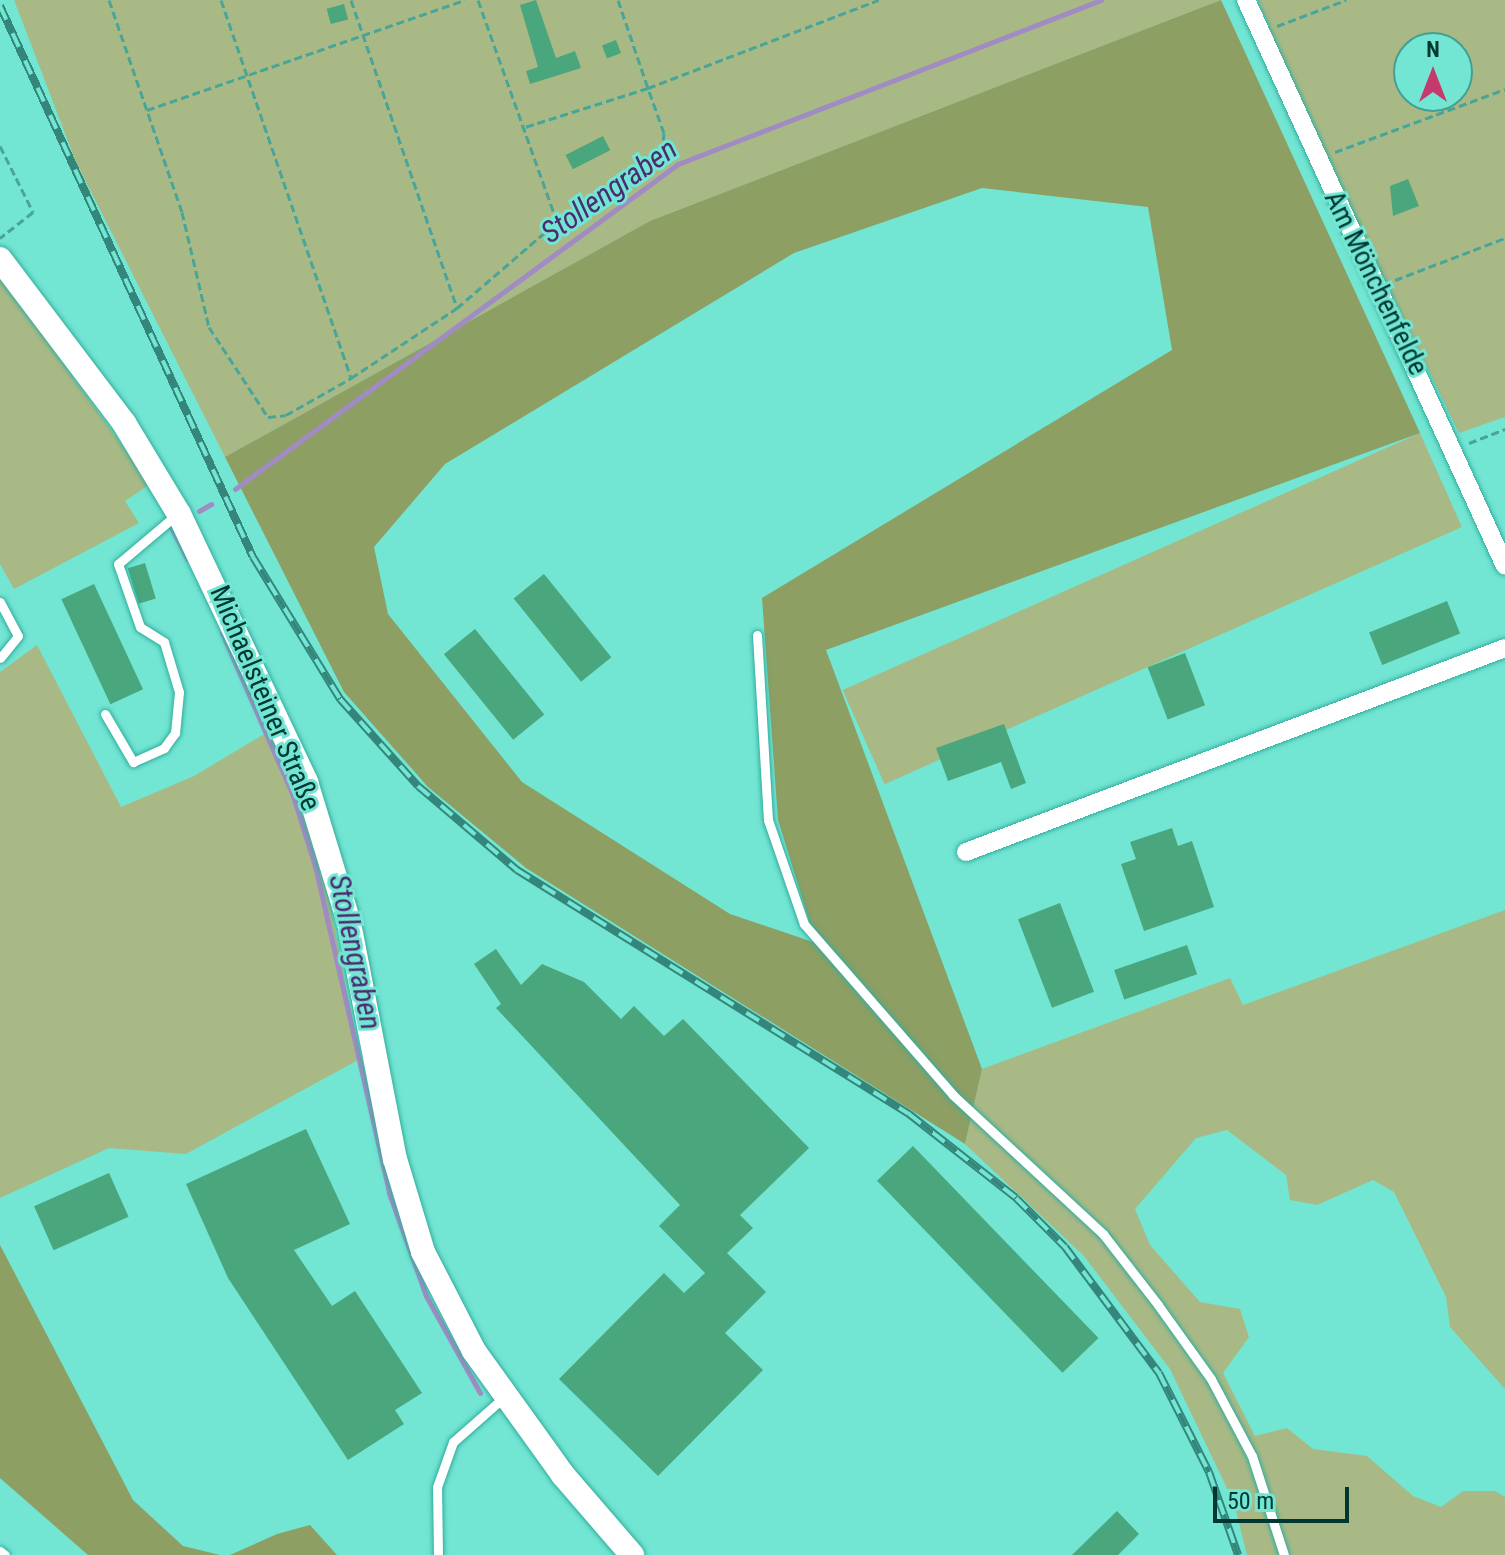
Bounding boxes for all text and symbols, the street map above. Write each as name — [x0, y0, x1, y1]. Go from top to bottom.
north arrow — [1393, 32, 1473, 112]
text: N — [1426, 37, 1440, 62]
water label: Stollengraben — [534, 131, 684, 251]
street label: Am Mönchenfelde — [1317, 185, 1435, 381]
street label: Michaelsteiner Straße — [202, 580, 328, 816]
water label: Stollengraben — [321, 871, 389, 1033]
scale bar — [1217, 1471, 1353, 1521]
text: 50 m — [1227, 1487, 1274, 1515]

